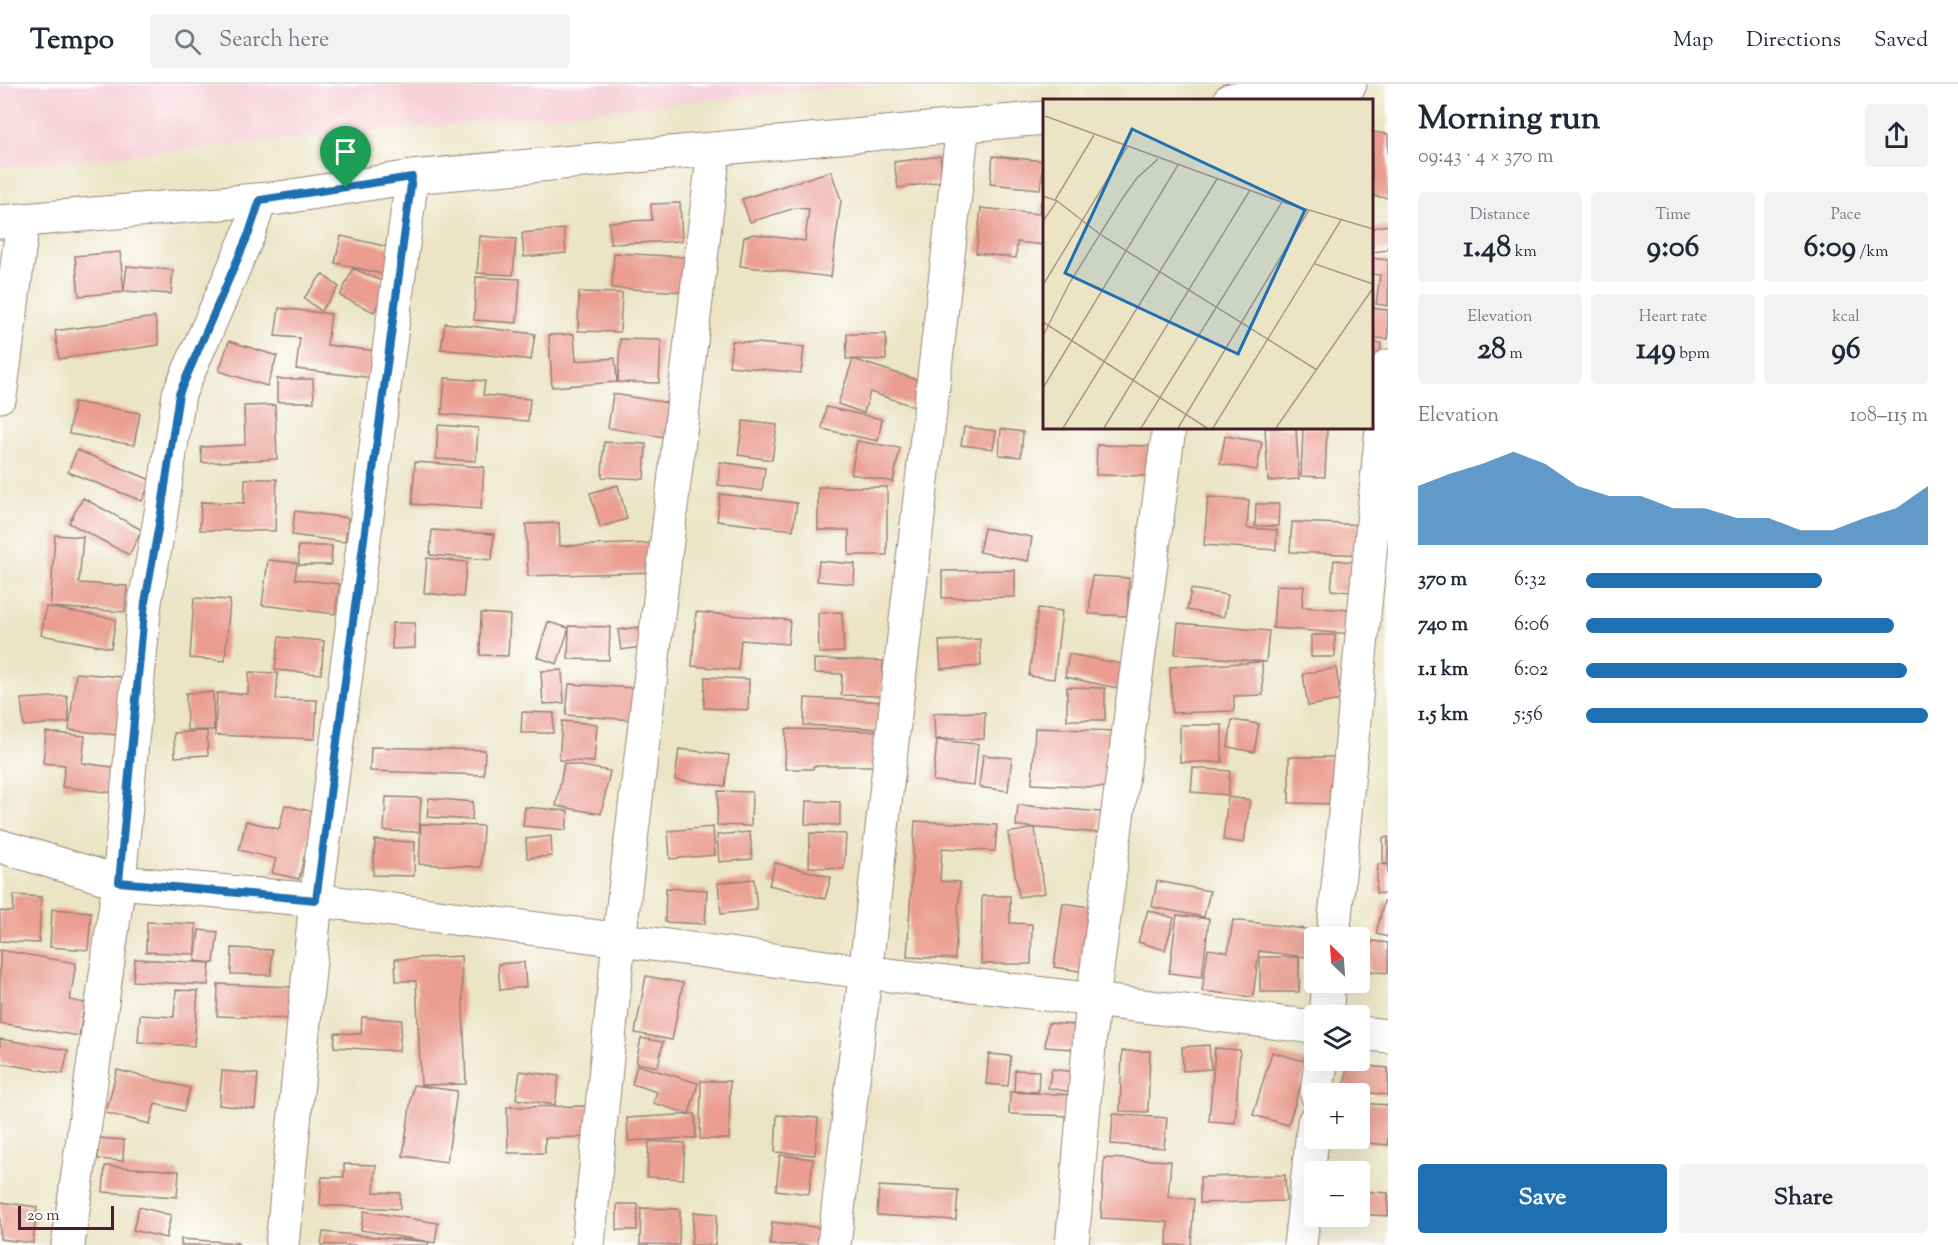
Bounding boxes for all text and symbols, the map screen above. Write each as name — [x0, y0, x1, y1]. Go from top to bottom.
search box — [150, 14, 570, 68]
text: Tempo — [30, 21, 114, 61]
icon: search — [171, 25, 204, 58]
text: Search here — [219, 25, 329, 57]
text: Map — [1673, 26, 1713, 56]
text: Directions — [1746, 26, 1841, 56]
text: Saved — [1874, 26, 1928, 56]
text: Morning run — [1418, 96, 1600, 144]
inset map — [1043, 99, 1373, 429]
button: share — [1865, 104, 1928, 167]
pin — [320, 126, 371, 188]
icon: arrive — [329, 135, 362, 168]
text: 09:43 · 4 × 370 m — [1418, 143, 1553, 172]
text: Distance — [1470, 204, 1530, 227]
text: Time — [1655, 204, 1691, 227]
text: Pace — [1831, 204, 1861, 227]
text: 1.48 — [1463, 227, 1511, 270]
text: 9:06 — [1647, 227, 1699, 270]
text: 6:09 — [1804, 227, 1856, 270]
text: km — [1511, 241, 1537, 264]
text: /km — [1856, 241, 1888, 264]
text: Elevation — [1468, 306, 1532, 329]
text: Heart rate — [1639, 306, 1707, 329]
text: kcal — [1832, 306, 1860, 329]
text: 28 — [1477, 329, 1506, 372]
text: 149 — [1636, 329, 1676, 372]
text: 96 — [1831, 329, 1861, 372]
text: m — [1506, 343, 1523, 366]
text: bpm — [1676, 343, 1710, 366]
text: Elevation — [1418, 402, 1499, 431]
text: 108–115 m — [1850, 402, 1928, 431]
text: 370 m — [1418, 566, 1467, 595]
text: 6:32 — [1514, 566, 1546, 595]
text: 740 m — [1418, 611, 1468, 640]
text: 6:06 — [1514, 611, 1549, 640]
text: 1.1 km — [1418, 656, 1468, 685]
text: 6:02 — [1514, 656, 1548, 685]
text: 1.5 km — [1418, 701, 1468, 730]
text: 5:56 — [1514, 701, 1543, 730]
north arrow — [1304, 927, 1370, 993]
map controls — [1304, 927, 1370, 1227]
button: layers — [1304, 1005, 1370, 1071]
button: + — [1304, 1083, 1370, 1149]
button: − — [1304, 1161, 1370, 1227]
button: Save — [1418, 1164, 1667, 1233]
button: Share — [1679, 1164, 1928, 1233]
scale bar — [18, 1203, 114, 1230]
text: 20 m — [27, 1205, 60, 1228]

